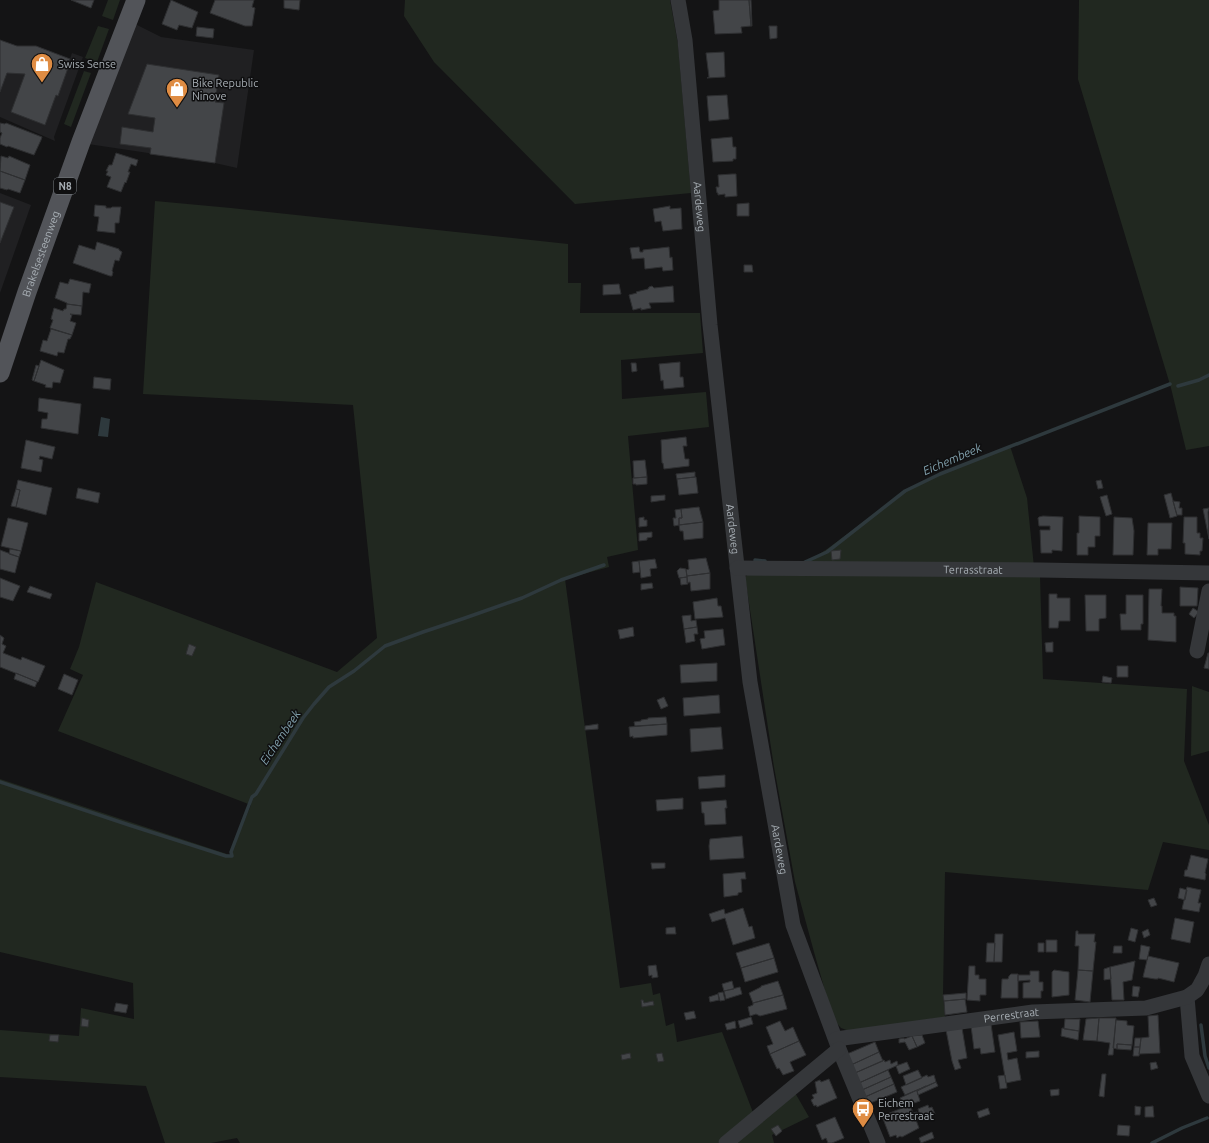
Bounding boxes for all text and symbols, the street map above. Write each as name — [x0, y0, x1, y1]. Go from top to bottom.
shop icon: Swiss Sense — [29, 51, 55, 84]
place label: Swiss Sense — [58, 58, 116, 70]
shop icon: Bike Republic Ninove — [164, 76, 190, 109]
place label: Bike Republic Ninove — [192, 77, 258, 102]
road number: N8 — [54, 178, 76, 194]
street label: Aardeweg — [691, 181, 708, 232]
street label: Brakelsesteenweg — [20, 209, 62, 298]
water label: Eichembeek — [921, 440, 984, 477]
street label: Aardeweg — [724, 503, 742, 555]
street label: Terrasstraat — [943, 563, 1003, 576]
water label: Eichembeek — [257, 707, 303, 767]
street label: Aardeweg — [769, 824, 790, 875]
street label: Perrestraat — [983, 1006, 1040, 1025]
bus stop icon: Eichem Perrestraat — [850, 1096, 876, 1129]
place label: Eichem Perrestraat — [878, 1097, 934, 1122]

